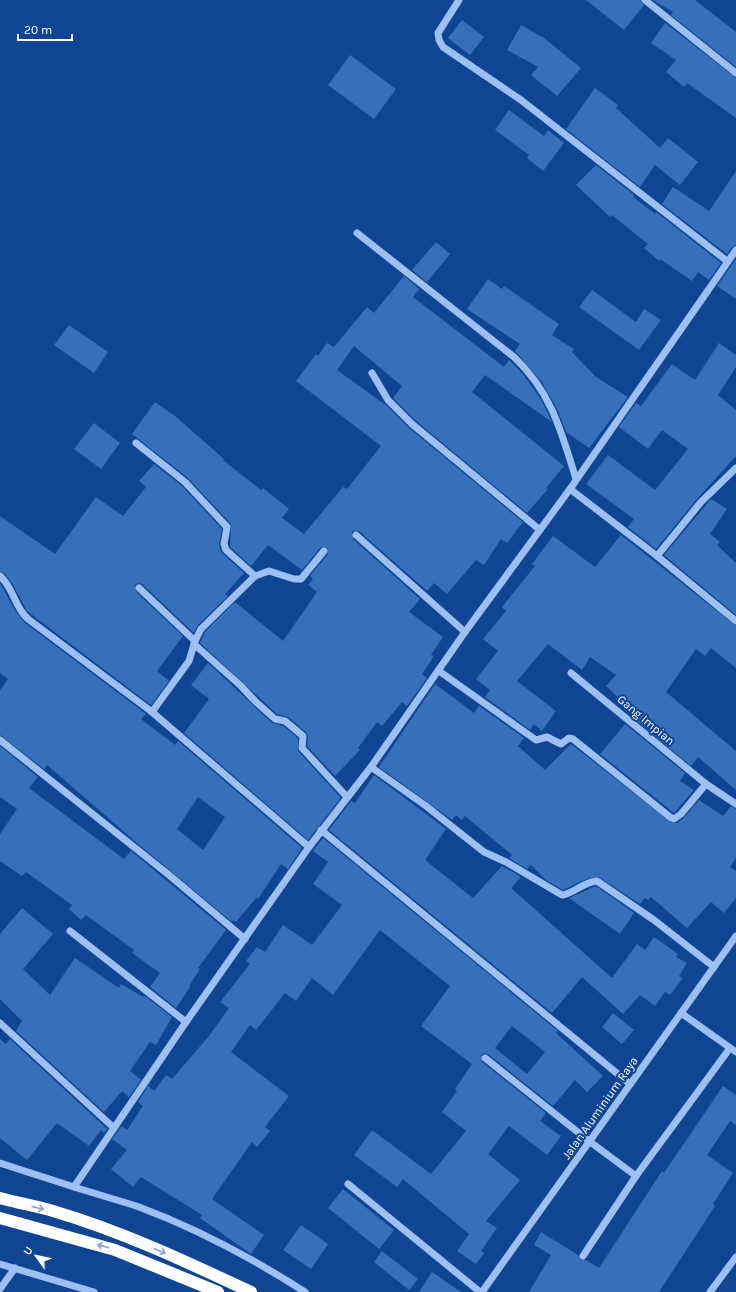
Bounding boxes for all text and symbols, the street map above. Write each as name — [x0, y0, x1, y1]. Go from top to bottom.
scale bar — [18, 16, 72, 42]
text: 20 m — [24, 23, 52, 37]
street label: Gang Impian — [615, 692, 677, 748]
street label: Jalan Aluminium Raya — [559, 1054, 641, 1162]
one-way arrow — [31, 1204, 44, 1212]
north arrow — [16, 1236, 56, 1276]
one-way arrow — [97, 1242, 110, 1249]
text: U — [21, 1244, 36, 1258]
one-way arrow — [154, 1248, 166, 1255]

